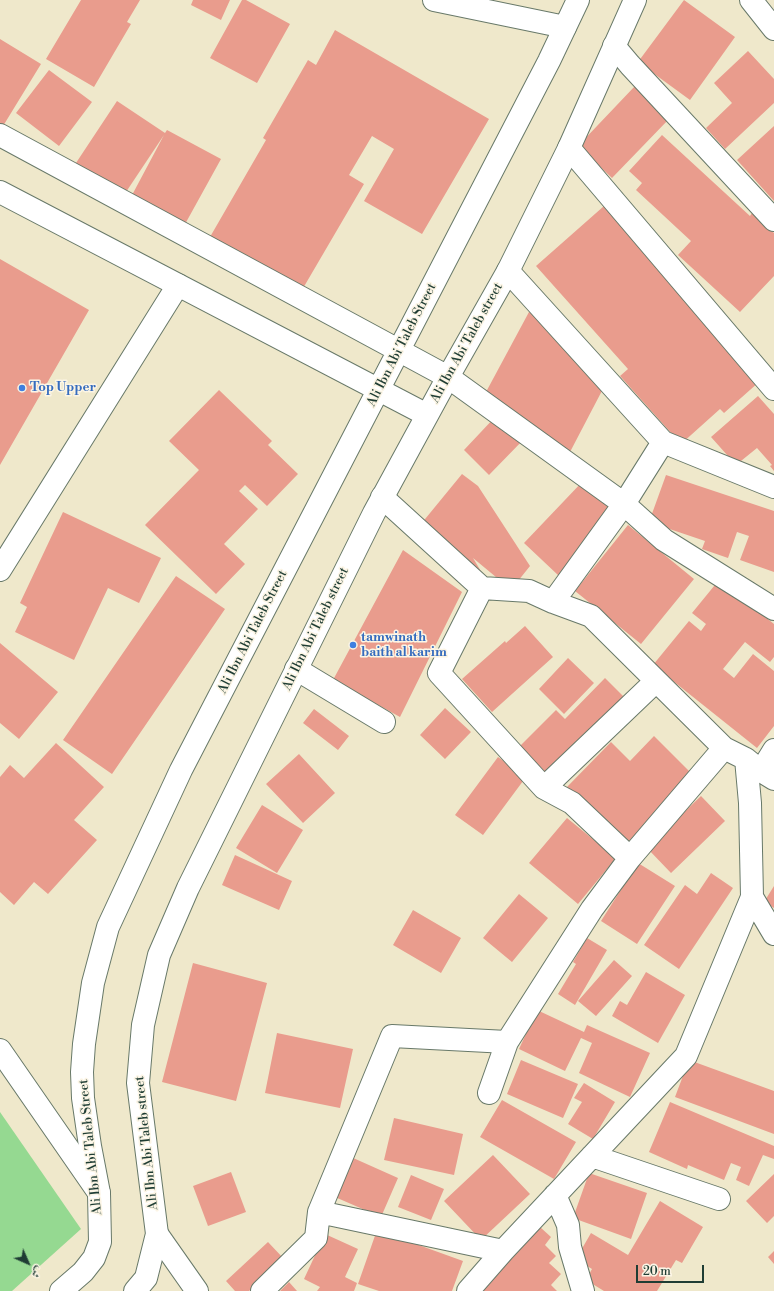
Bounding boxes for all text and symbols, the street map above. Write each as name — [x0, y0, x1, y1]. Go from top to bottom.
street label: Ali Ibn Abi Taleb street — [428, 280, 506, 406]
street label: Ali Ibn Abi Taleb Street — [364, 281, 440, 409]
place label: Top Upper — [30, 380, 96, 396]
marker: Top Upper — [17, 383, 27, 393]
street label: Ali Ibn Abi Taleb street — [279, 565, 353, 693]
street label: Ali Ibn Abi Taleb Street — [215, 568, 291, 696]
place label: tamwinath baith al karim — [361, 630, 447, 661]
marker: tamwinath baith al karim — [348, 640, 358, 650]
street label: Ali Ibn Abi Taleb street — [132, 1075, 162, 1211]
street label: Ali Ibn Abi Taleb Street — [76, 1078, 106, 1216]
north arrow — [8, 1243, 48, 1283]
scale bar — [638, 1257, 706, 1283]
text: ش — [28, 1263, 45, 1280]
text: 20 m — [643, 1264, 671, 1279]

